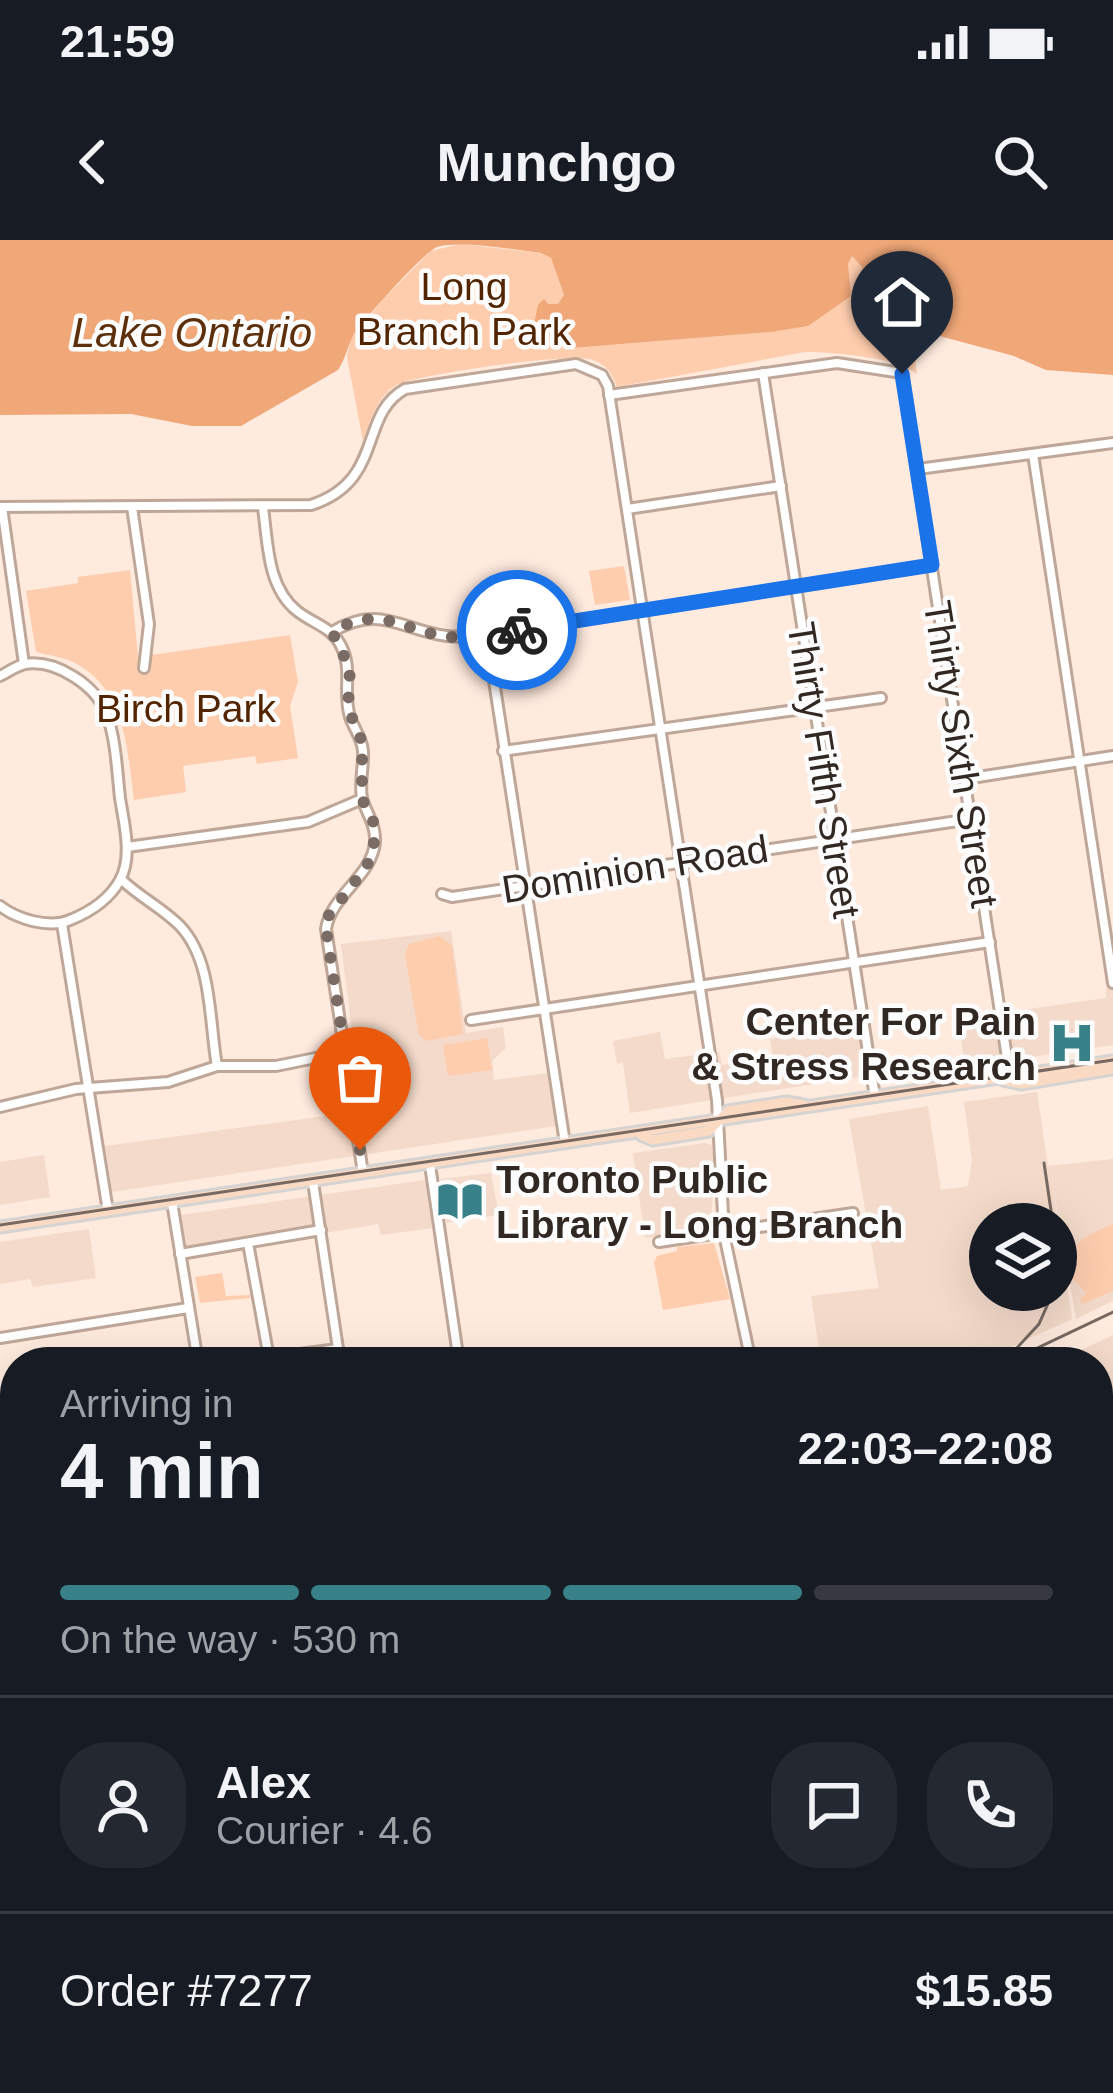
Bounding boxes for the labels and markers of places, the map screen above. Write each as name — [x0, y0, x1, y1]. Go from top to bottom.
pin — [851, 251, 953, 374]
place label: Center For Pain & Stress Research — [691, 1000, 1036, 1088]
hospital icon: Center For Pain & Stress Research — [1047, 1018, 1097, 1068]
pin — [309, 1027, 411, 1150]
place label: Toronto Public Library - Long Branch — [496, 1158, 903, 1246]
library icon: Toronto Public Library - Long Branch — [435, 1176, 485, 1226]

